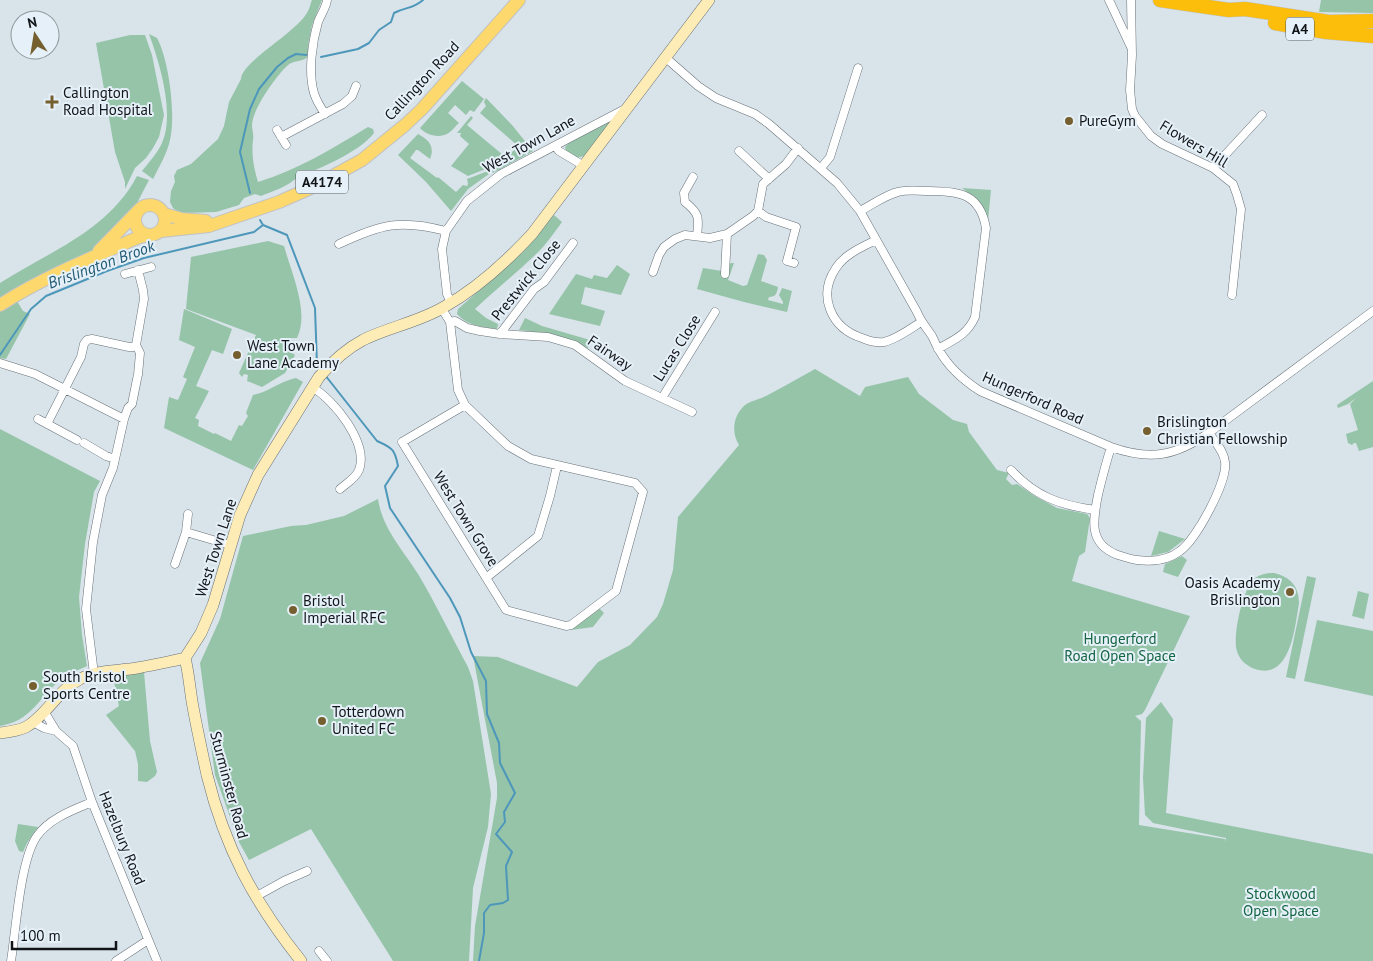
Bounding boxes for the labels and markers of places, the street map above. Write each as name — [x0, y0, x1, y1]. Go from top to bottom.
place label: Callington Road Hospital — [63, 83, 153, 119]
marker: Callington Road Hospital — [45, 95, 59, 109]
place label: PureGym — [1079, 111, 1136, 130]
marker: PureGym — [1063, 115, 1075, 127]
place label: West Town Lane Academy — [247, 336, 339, 372]
marker: West Town Lane Academy — [231, 349, 243, 361]
place label: Brislington Christian Fellowship — [1157, 412, 1288, 448]
marker: Brislington Christian Fellowship — [1141, 425, 1153, 437]
place label: Oasis Academy Brislington — [1184, 573, 1280, 609]
marker: Oasis Academy Brislington — [1284, 586, 1296, 598]
place label: Bristol Imperial RFC — [303, 591, 385, 627]
marker: Bristol Imperial RFC — [287, 604, 299, 616]
place label: South Bristol Sports Centre — [43, 667, 130, 703]
marker: South Bristol Sports Centre — [27, 680, 39, 692]
place label: Totterdown United FC — [332, 702, 404, 738]
marker: Totterdown United FC — [316, 715, 328, 727]

